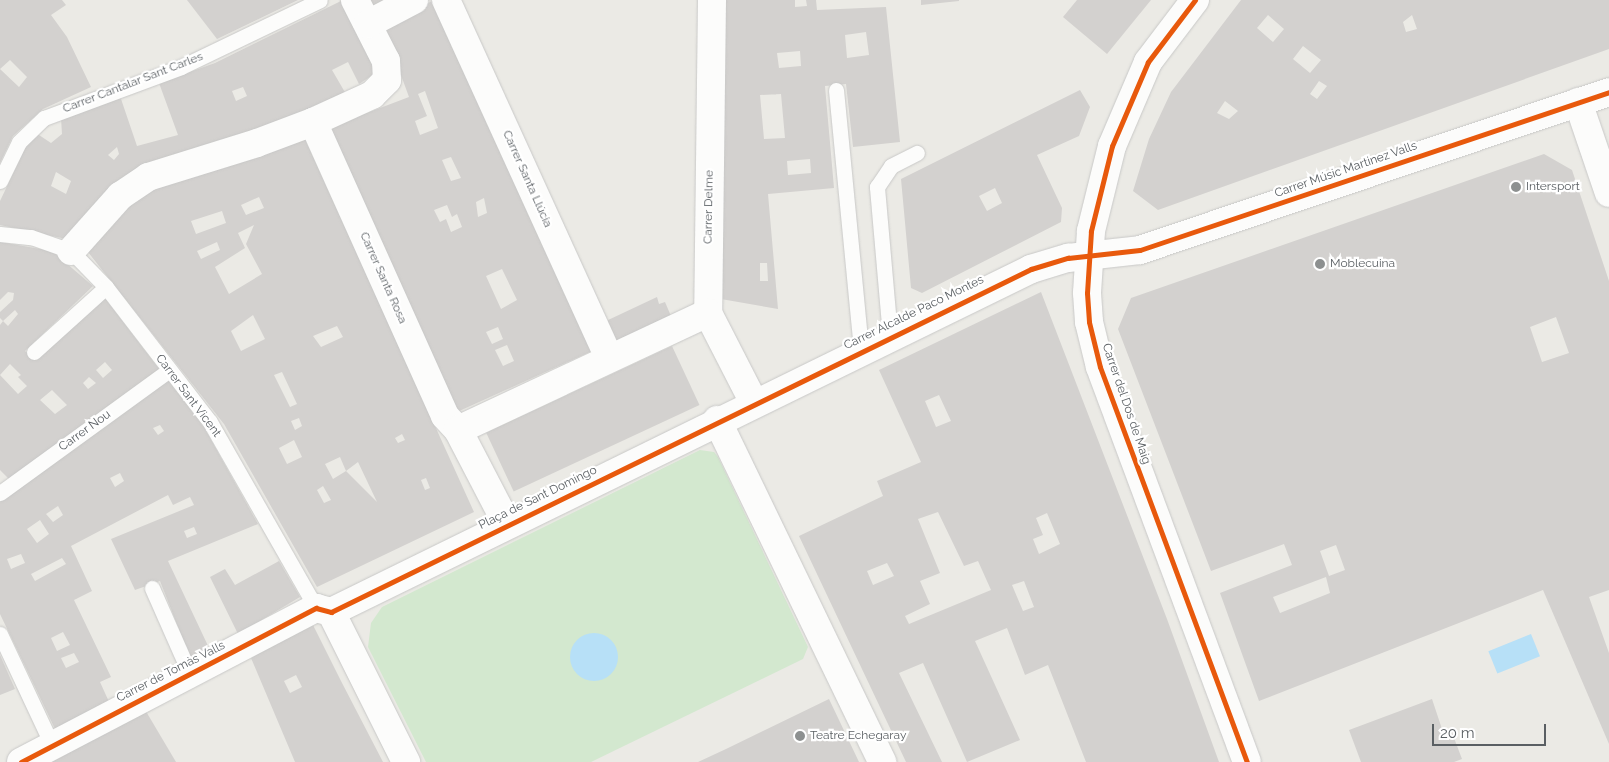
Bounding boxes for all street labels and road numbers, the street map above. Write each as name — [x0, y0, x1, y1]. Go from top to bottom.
street label: Carrer Cantalar Sant Carles — [61, 49, 205, 117]
street label: Carrer Santa Llúcia — [499, 128, 555, 230]
street label: Carrer Músic Martinez Valls — [1273, 139, 1419, 201]
street label: Carrer Delme — [701, 170, 717, 244]
street label: Carrer Santa Rosa — [356, 230, 410, 326]
street label: Carrer Alcalde Paco Montes — [841, 273, 987, 353]
street label: Carrer del Dos de Maig — [1098, 341, 1154, 467]
street label: Carrer Sant Vicent — [152, 352, 224, 440]
street label: Carrer Nou — [56, 407, 114, 455]
street label: Plaça de Sant Domingo — [477, 463, 599, 533]
street label: Carrer de Tomàs Valls — [114, 638, 228, 706]

